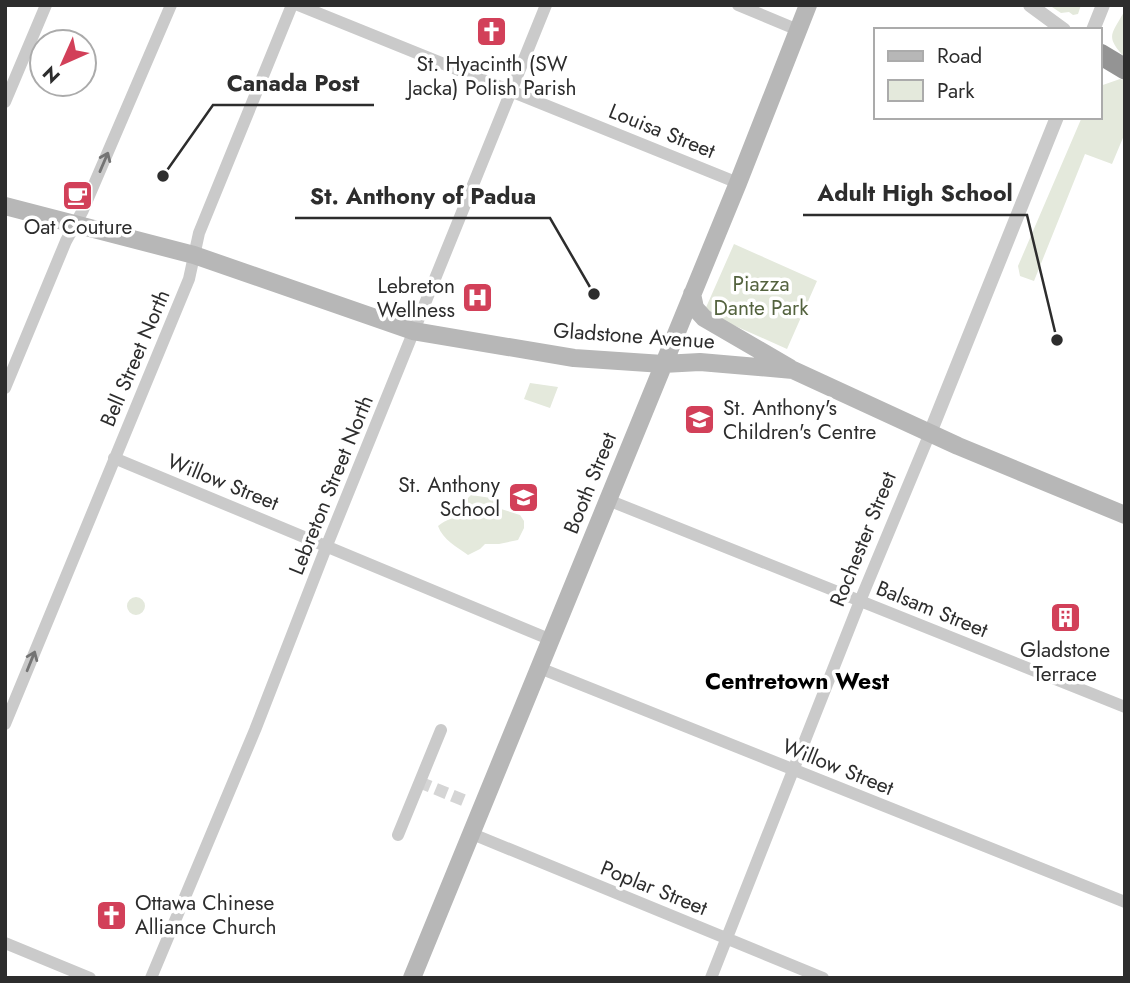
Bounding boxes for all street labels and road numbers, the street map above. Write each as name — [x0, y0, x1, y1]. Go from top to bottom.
street label: Louisa Street — [604, 96, 720, 166]
street label: Bell Street North — [93, 285, 177, 431]
street label: Gladstone Avenue — [552, 315, 716, 357]
street label: Lebreton Street North — [281, 391, 381, 579]
street label: Booth Street — [556, 428, 624, 538]
street label: Willow Street — [163, 446, 283, 518]
street label: Rochester Street — [822, 467, 904, 611]
street label: Balsam Street — [872, 573, 992, 645]
street label: Willow Street — [778, 731, 898, 803]
street label: Poplar Street — [596, 853, 712, 923]

